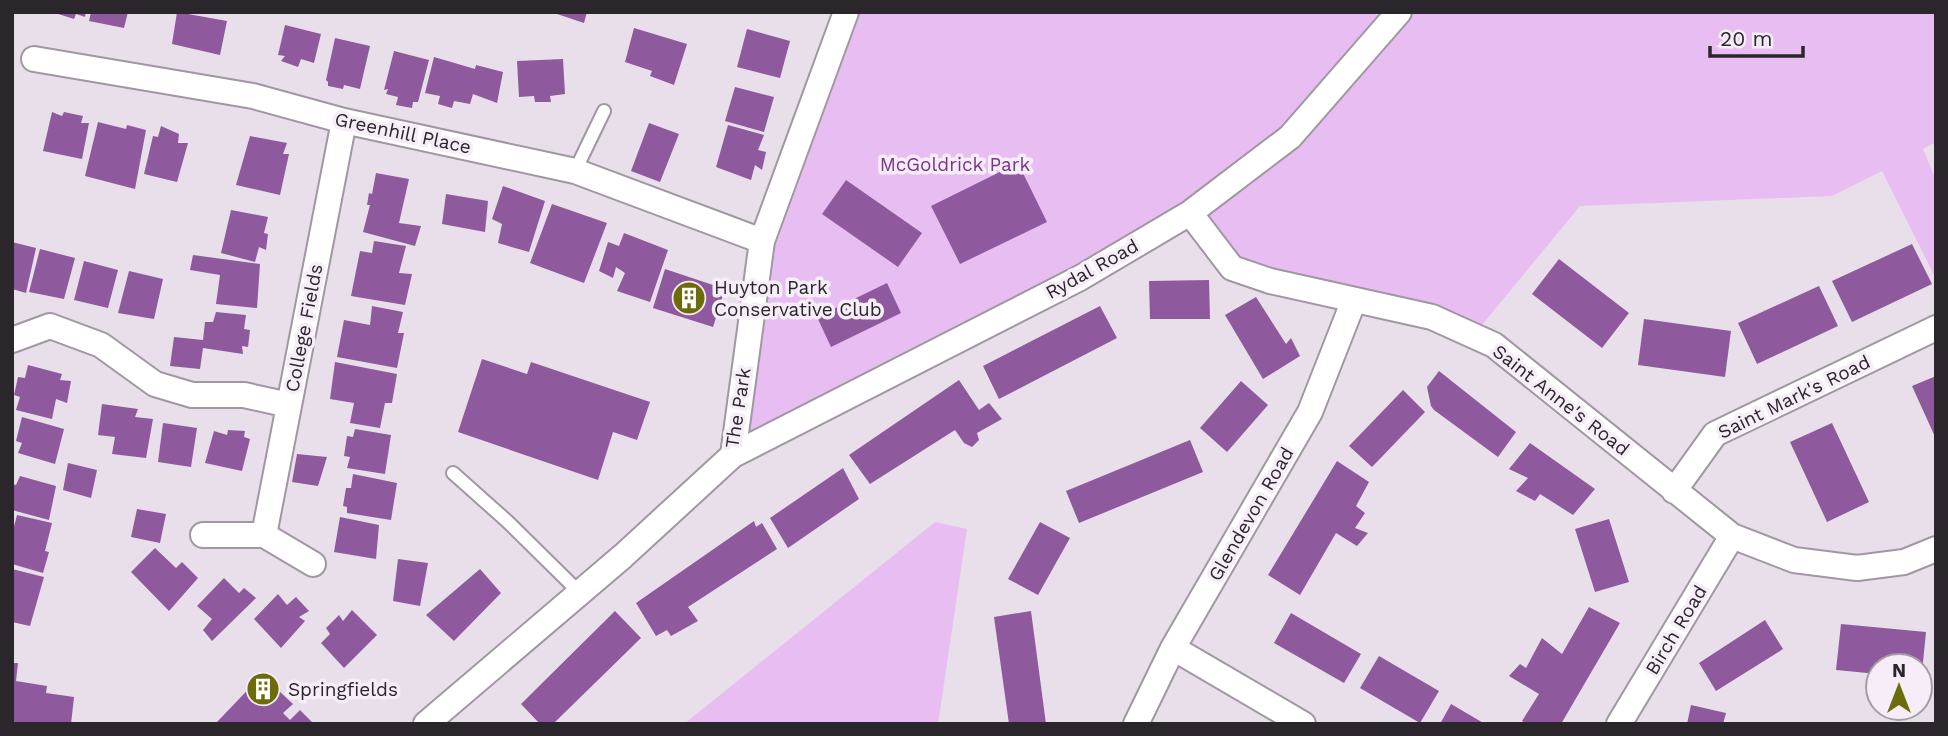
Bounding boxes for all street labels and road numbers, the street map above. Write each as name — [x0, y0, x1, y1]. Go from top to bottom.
street label: Greenhill Place — [333, 107, 473, 159]
street label: Rydal Road — [1042, 234, 1142, 304]
street label: College Fields — [280, 262, 328, 394]
street label: Saint Anne's Road — [1488, 340, 1634, 460]
street label: Saint Mark's Road — [1714, 350, 1874, 444]
street label: The Park — [720, 366, 756, 450]
street label: Glendevon Road — [1203, 443, 1299, 585]
street label: Birch Road — [1640, 581, 1712, 679]

